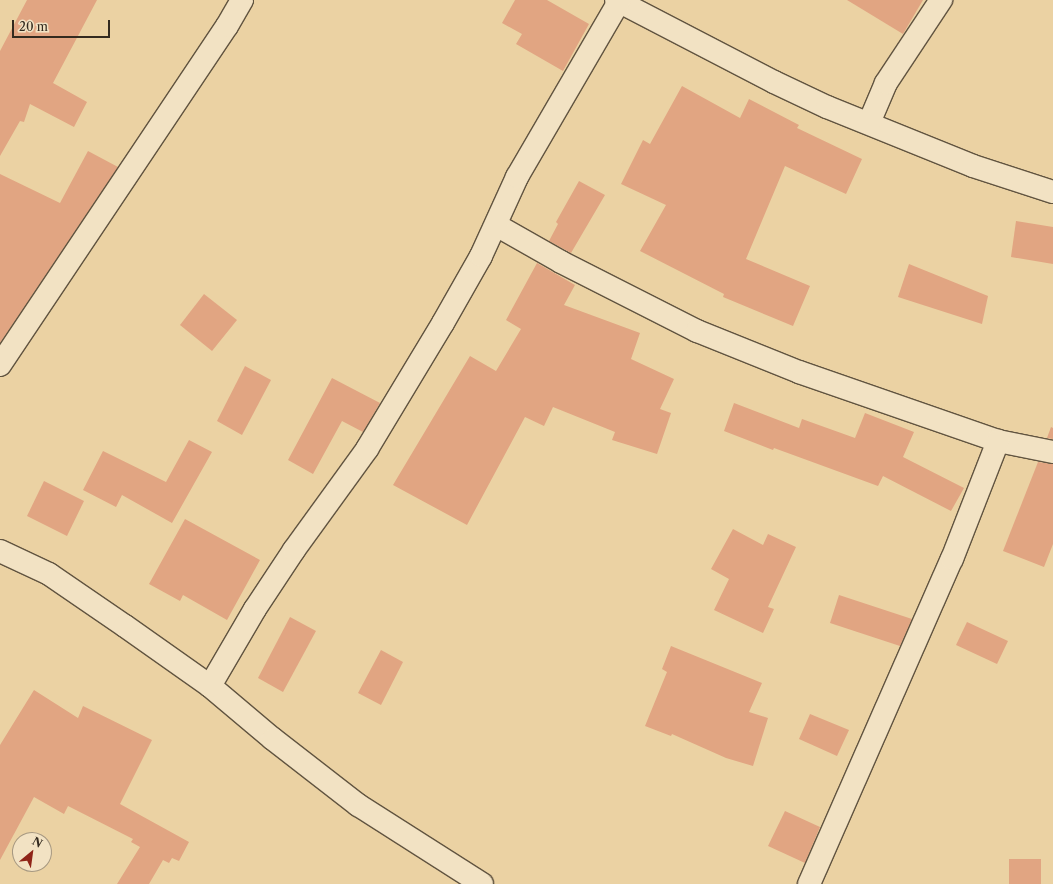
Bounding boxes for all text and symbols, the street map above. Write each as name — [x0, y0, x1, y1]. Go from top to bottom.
scale bar — [14, 12, 112, 38]
text: 20 m — [19, 19, 48, 34]
north arrow — [12, 832, 52, 872]
text: N — [30, 834, 45, 851]

